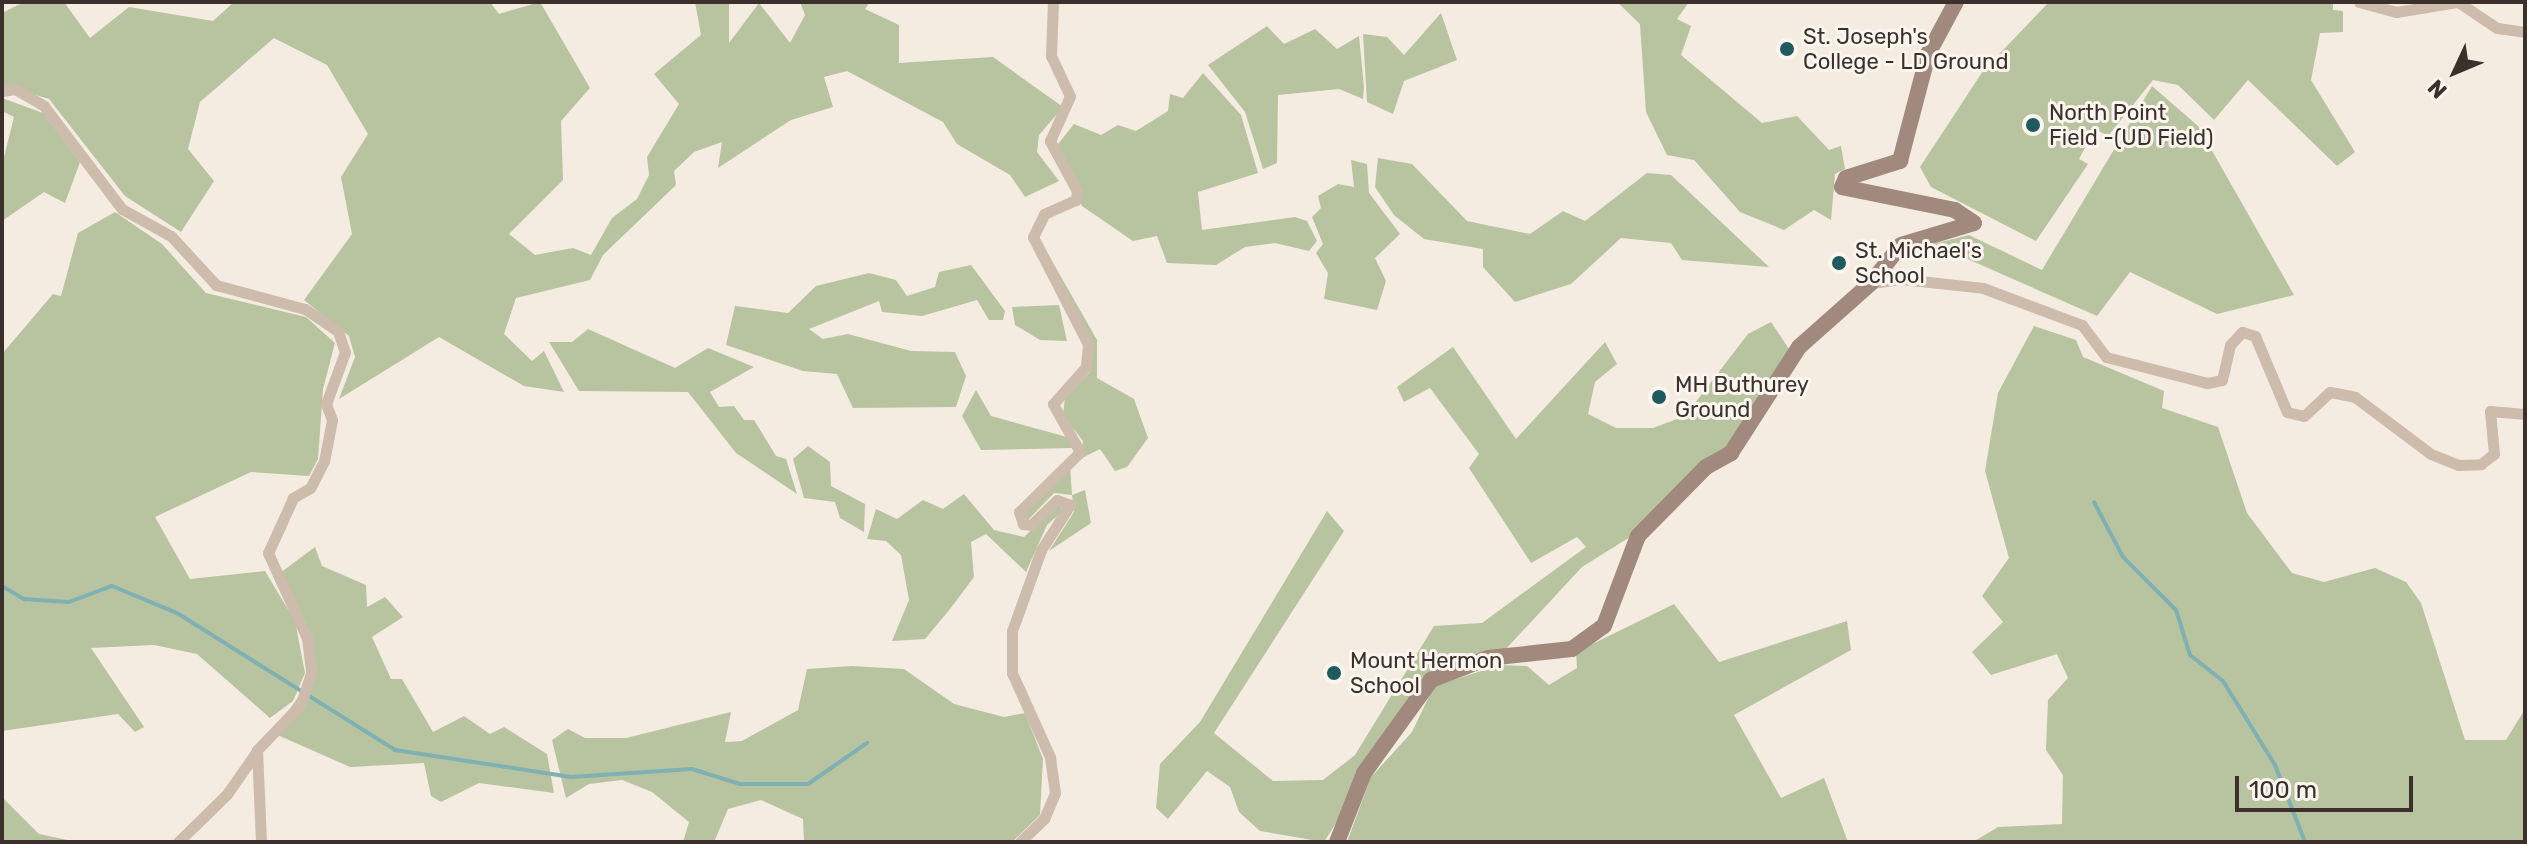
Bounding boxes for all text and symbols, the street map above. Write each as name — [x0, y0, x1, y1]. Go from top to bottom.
place label: St. Joseph's College - LD Ground — [1803, 23, 2009, 74]
north arrow — [2415, 32, 2495, 112]
marker: St. Joseph's College - LD Ground — [1778, 40, 1796, 58]
text: N — [2422, 74, 2453, 104]
place label: North Point Field -(UD Field) — [2049, 99, 2214, 150]
marker: North Point Field -(UD Field) — [2024, 116, 2042, 134]
place label: St. Michael's School — [1855, 237, 1982, 288]
marker: St. Michael's School — [1830, 254, 1848, 272]
place label: MH Buthurey Ground — [1675, 371, 1809, 422]
marker: MH Buthurey Ground — [1650, 388, 1668, 406]
place label: Mount Hermon School — [1350, 647, 1502, 698]
marker: Mount Hermon School — [1325, 664, 1343, 682]
scale bar — [2239, 760, 2417, 810]
text: 100 m — [2249, 776, 2317, 804]

